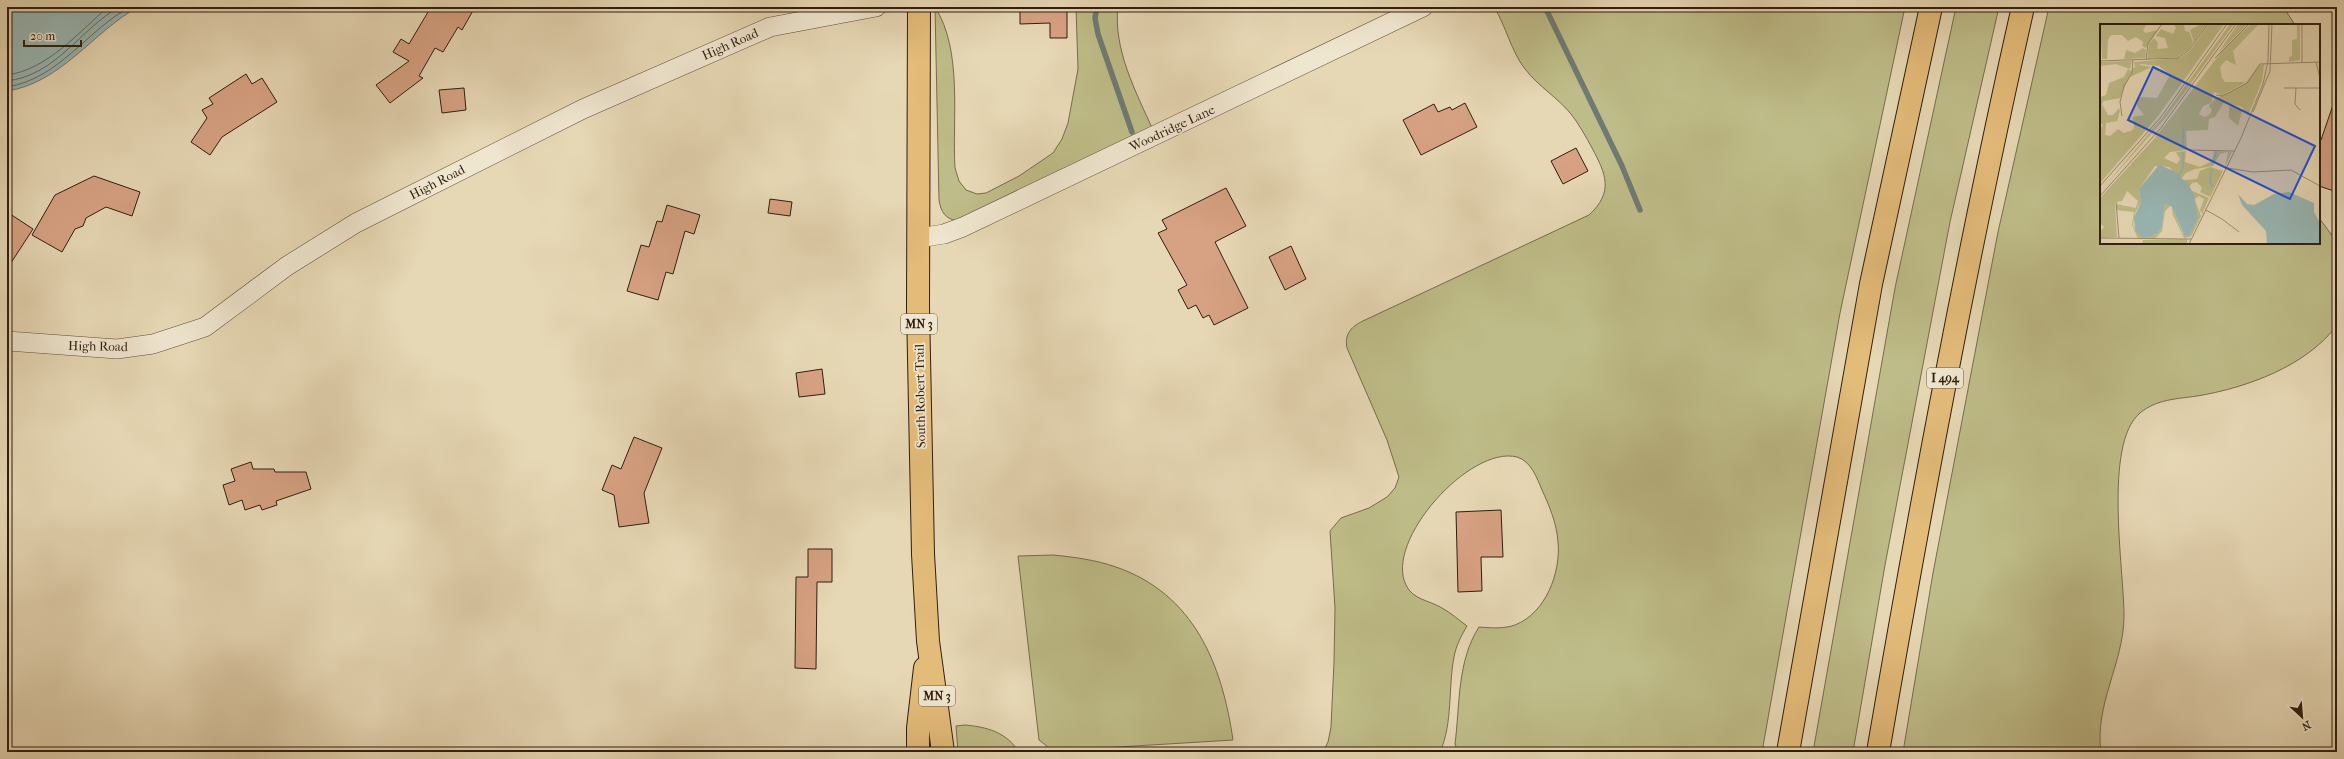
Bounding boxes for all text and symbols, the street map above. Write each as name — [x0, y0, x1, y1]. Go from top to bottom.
scale bar — [24, 22, 81, 48]
inset map — [2100, 24, 2320, 244]
street label: High Road — [700, 25, 761, 63]
text: 20 m — [30, 29, 55, 43]
street label: Woodridge Lane — [1126, 101, 1218, 155]
street label: High Road — [407, 161, 468, 202]
road number: MN 3 — [901, 314, 937, 334]
street label: High Road — [68, 338, 129, 354]
street label: South Robert Trail — [912, 343, 928, 448]
road number: I 494 — [1927, 368, 1963, 388]
road number: MN 3 — [919, 686, 955, 706]
north arrow — [2282, 697, 2322, 737]
text: N — [2299, 718, 2313, 733]

